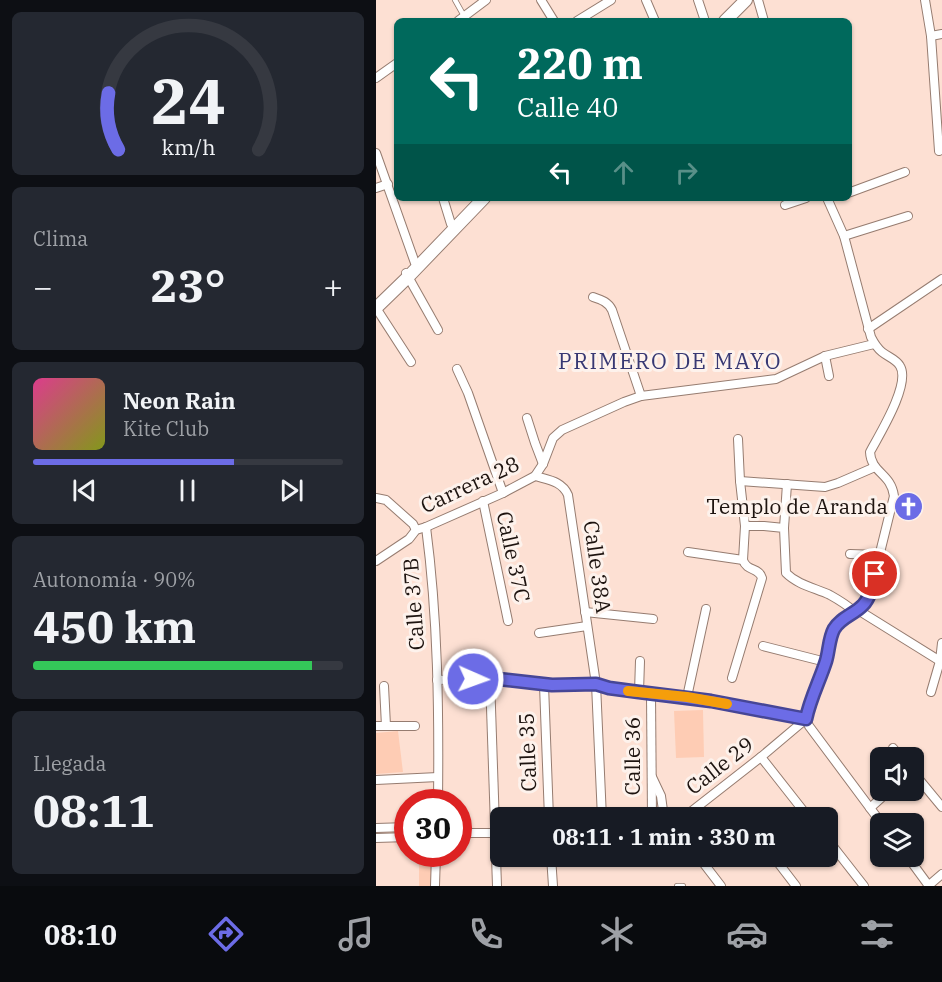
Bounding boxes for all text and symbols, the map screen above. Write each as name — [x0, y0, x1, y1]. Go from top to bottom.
text: 220 m — [517, 36, 643, 91]
icon: left — [418, 42, 496, 120]
text: 24 — [151, 61, 225, 142]
text: Calle 40 — [517, 89, 618, 124]
text: km/h — [161, 134, 215, 162]
icon: left — [544, 156, 577, 189]
icon: ahead — [607, 156, 640, 189]
icon: right — [670, 156, 703, 189]
text: Clima — [33, 225, 88, 252]
text: 23° — [150, 256, 226, 314]
text: − — [33, 265, 53, 308]
text: + — [323, 265, 343, 308]
district label: PRIMERO DE MAYO — [558, 346, 782, 375]
text: Neon Rain — [123, 386, 236, 415]
text: Kite Club — [123, 415, 209, 442]
street label: Carrera 28 — [416, 449, 523, 519]
icon: previous — [68, 474, 101, 507]
icon: pause — [171, 474, 204, 507]
icon: next — [275, 474, 308, 507]
church icon: Templo de Aranda — [893, 491, 925, 523]
place label: Templo de Aranda — [706, 492, 888, 520]
street label: Calle 37C — [491, 509, 537, 605]
street label: Calle 38A — [578, 519, 618, 616]
pin — [849, 548, 900, 599]
street label: Calle 37B — [396, 557, 430, 651]
icon: arrive — [858, 557, 891, 590]
text: Autonomía · 90% — [33, 566, 195, 593]
text: 450 km — [33, 597, 196, 655]
position arrow — [441, 647, 505, 711]
street label: Calle 35 — [512, 712, 542, 792]
street label: Calle 36 — [618, 717, 646, 795]
street label: Calle 29 — [680, 730, 759, 801]
map controls — [870, 747, 924, 867]
button: sound — [870, 747, 924, 801]
text: Llegada — [33, 750, 106, 777]
text: 08:11 — [33, 781, 155, 839]
speed limit sign: 30 — [394, 789, 472, 867]
button: layers — [870, 813, 924, 867]
text: 08:11 · 1 min · 330 m — [552, 822, 776, 851]
icon: directions — [205, 913, 247, 955]
icon: music — [335, 913, 377, 955]
icon: phone — [465, 913, 507, 955]
icon: climate — [596, 913, 638, 955]
icon: car — [726, 913, 768, 955]
icon: filters — [856, 913, 898, 955]
text: 08:10 — [44, 917, 117, 952]

